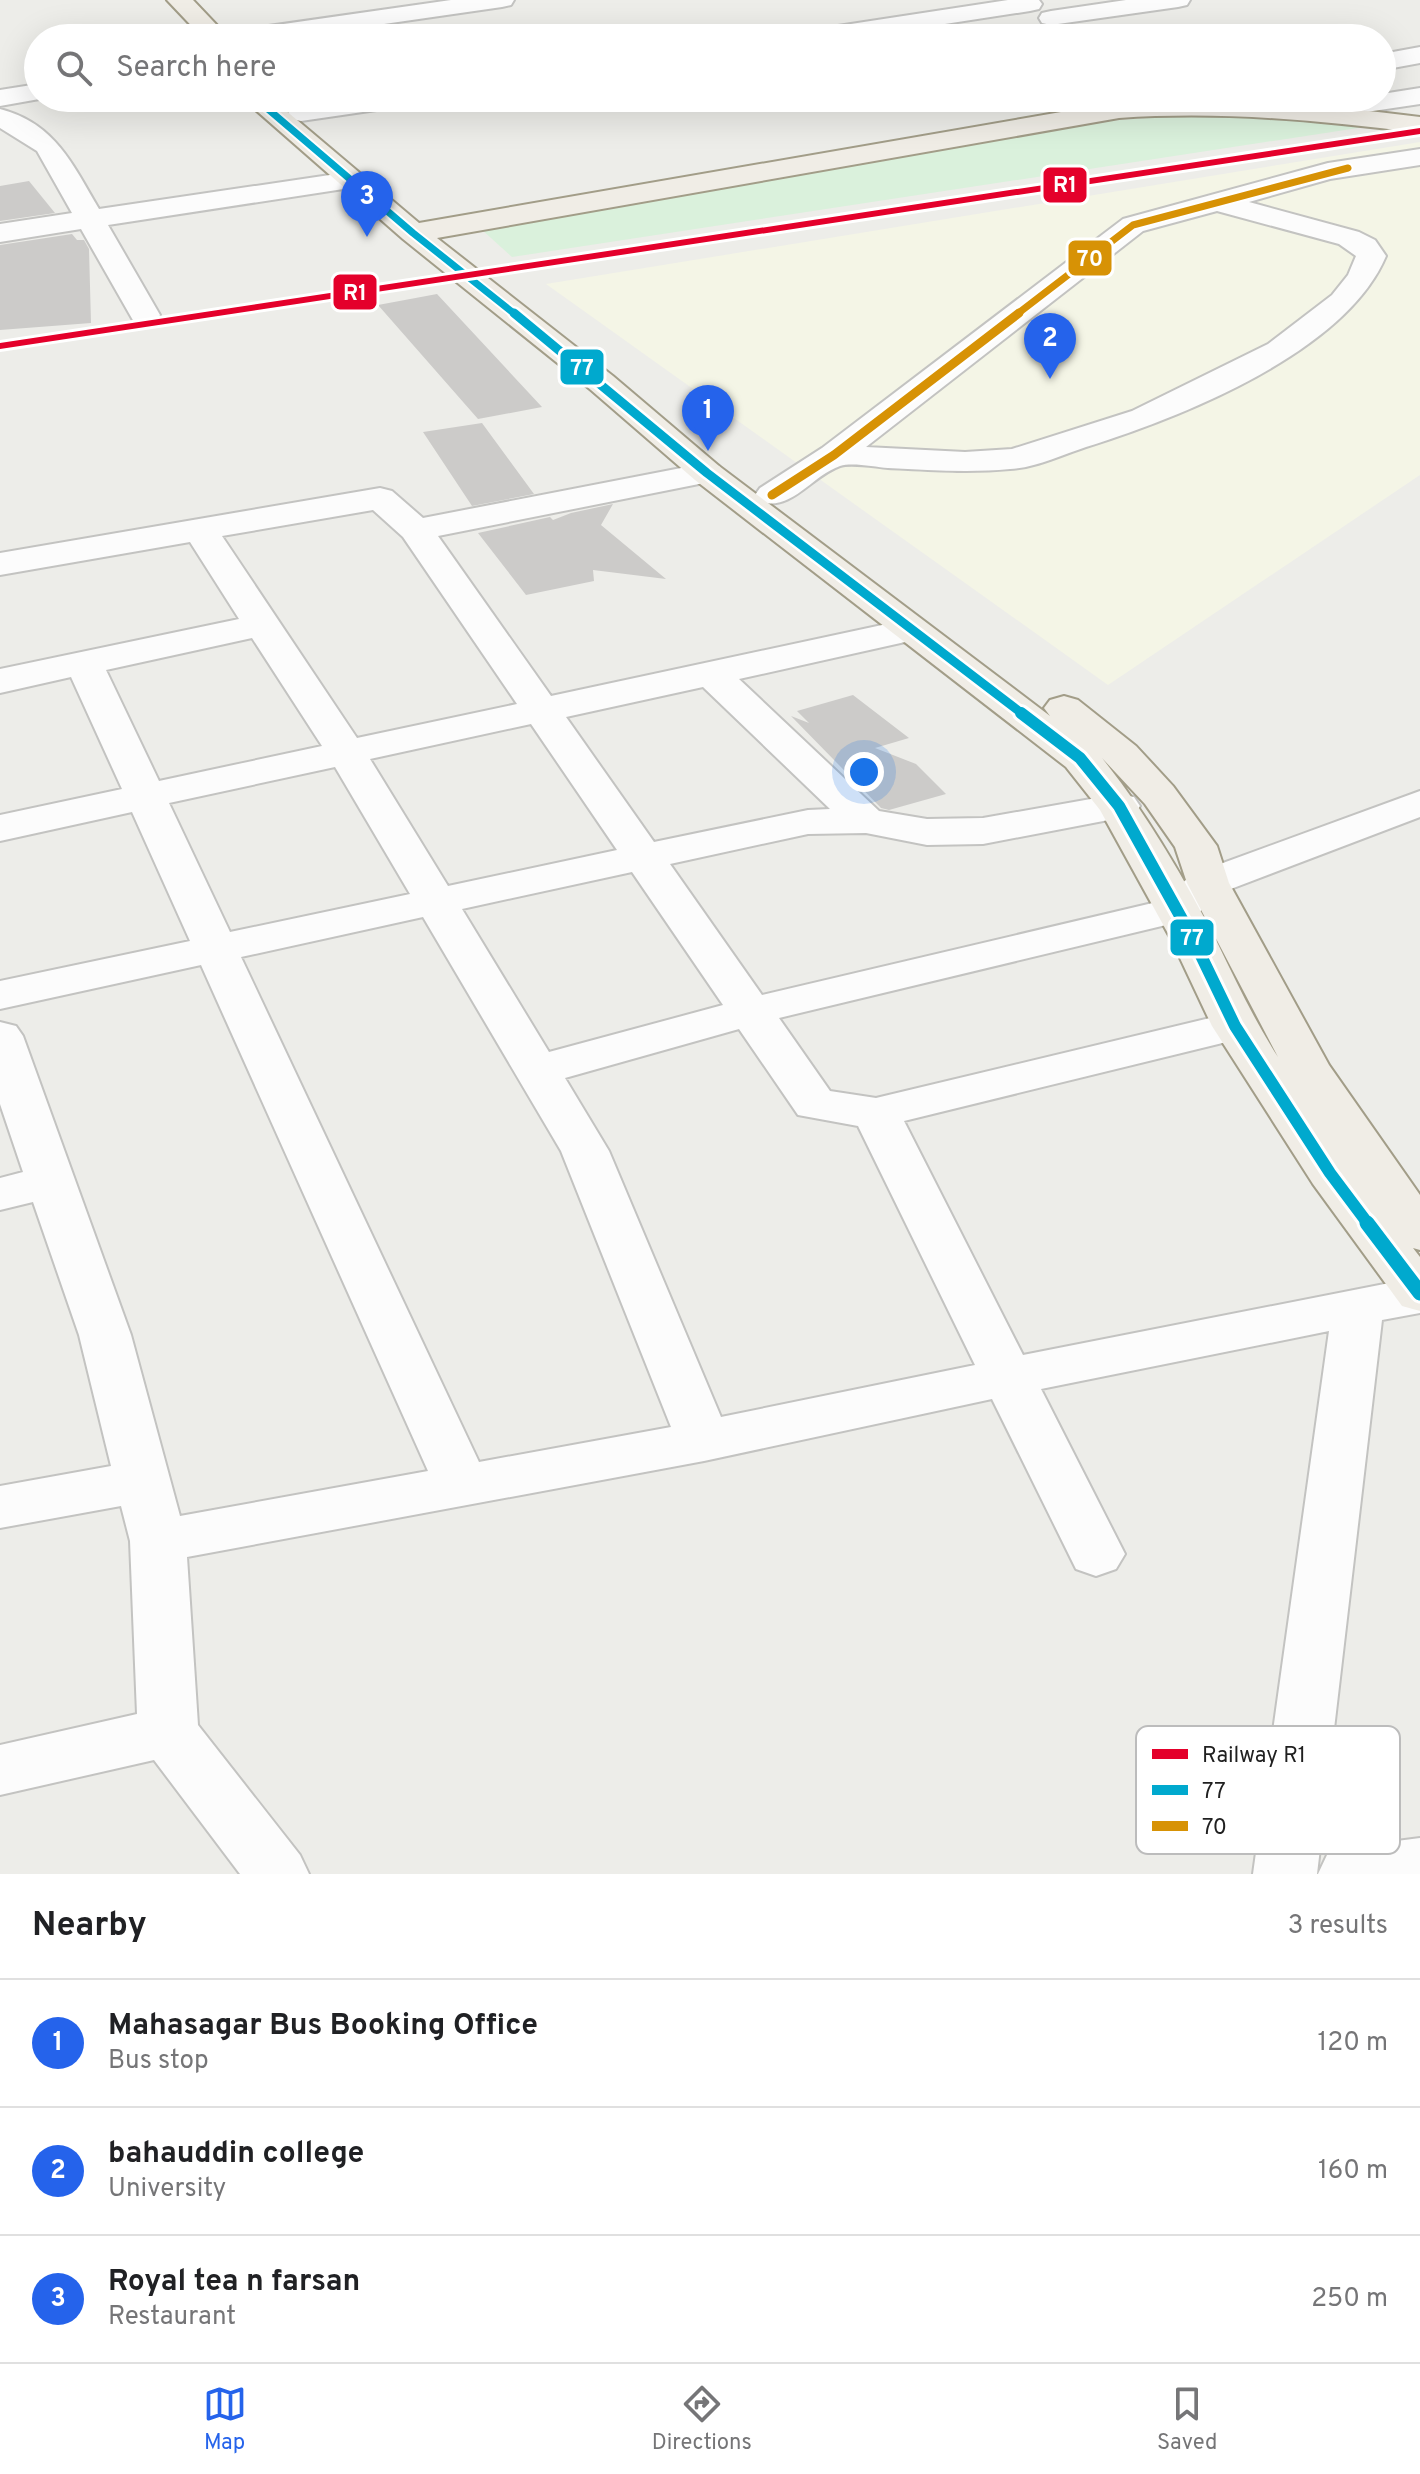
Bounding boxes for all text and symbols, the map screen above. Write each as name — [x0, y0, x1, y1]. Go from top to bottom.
search box — [24, 24, 1396, 112]
icon: search — [52, 46, 96, 90]
text: Search here — [116, 50, 276, 87]
line badge: R1 — [1042, 166, 1088, 204]
pin: 3 — [341, 171, 393, 237]
text: R1 — [1053, 173, 1077, 200]
line badge: 70 — [1067, 239, 1113, 277]
text: 70 — [1077, 247, 1103, 274]
line badge: R1 — [332, 273, 378, 311]
text: R1 — [343, 281, 367, 308]
pin: 2 — [1024, 313, 1076, 379]
line badge: 77 — [559, 348, 605, 386]
text: 77 — [570, 356, 594, 383]
pin: 1 — [682, 385, 734, 451]
your location — [844, 752, 884, 792]
line badge: 77 — [1169, 918, 1215, 957]
text: 77 — [1180, 926, 1204, 953]
legend — [1136, 1726, 1400, 1854]
text: Railway R1 — [1202, 1743, 1306, 1770]
text: 77 — [1202, 1779, 1226, 1806]
text: 70 — [1202, 1815, 1227, 1842]
text: Nearby — [32, 1905, 147, 1948]
text: 3 results — [1288, 1910, 1388, 1943]
text: Mahasagar Bus Booking Office — [108, 2008, 538, 2045]
text: 1 — [53, 2027, 63, 2060]
text: 120 m — [1318, 2027, 1388, 2060]
text: Bus stop — [108, 2045, 209, 2078]
text: bahauddin college — [108, 2136, 364, 2173]
text: 2 — [50, 2155, 66, 2188]
text: 160 m — [1318, 2155, 1388, 2188]
text: University — [108, 2173, 226, 2206]
text: Royal tea n farsan — [108, 2264, 360, 2301]
text: 3 — [50, 2283, 66, 2316]
text: 250 m — [1311, 2283, 1388, 2316]
text: Restaurant — [108, 2301, 236, 2334]
tab: Map — [203, 2382, 247, 2457]
tab: Directions — [652, 2382, 752, 2457]
tab: Saved — [1157, 2382, 1217, 2457]

